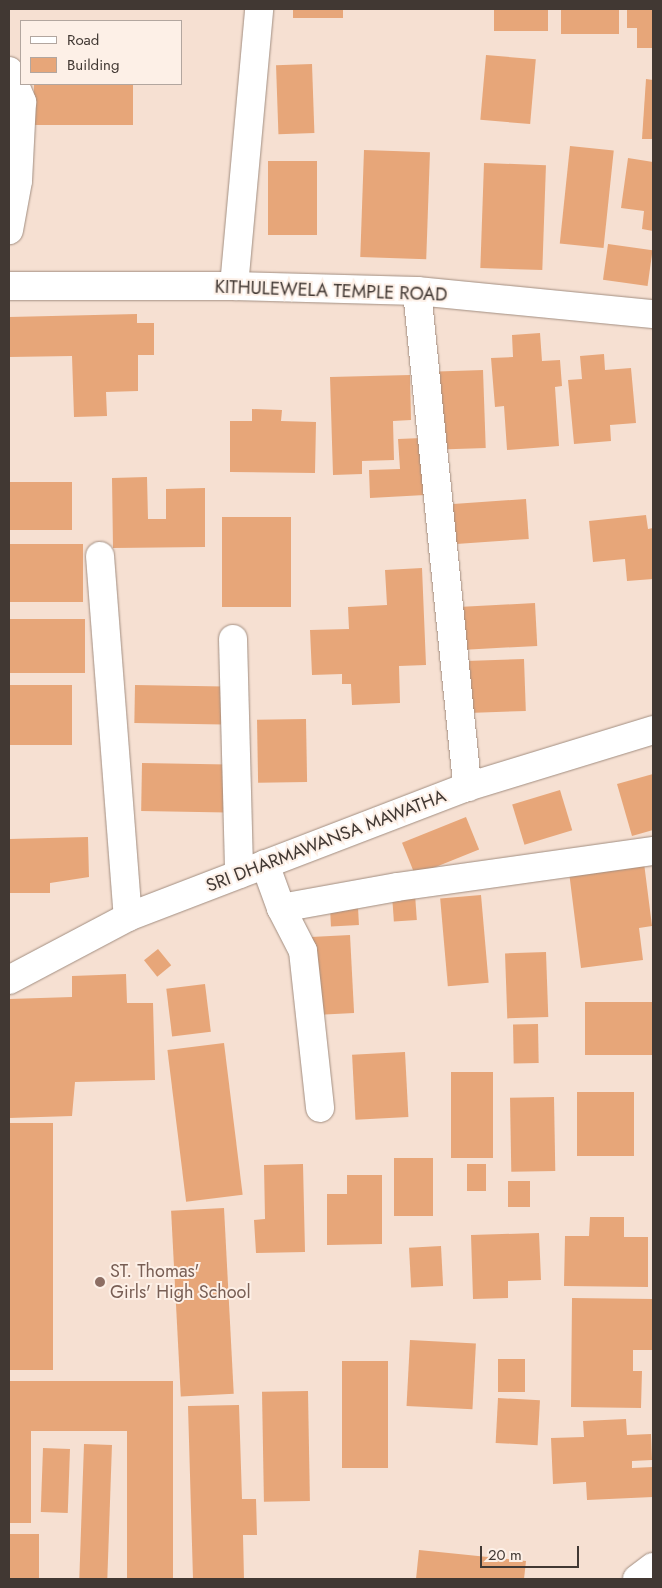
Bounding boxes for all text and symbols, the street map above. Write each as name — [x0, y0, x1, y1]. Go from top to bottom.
legend — [20, 20, 182, 85]
text: Road — [67, 29, 99, 51]
text: Building — [67, 54, 119, 76]
street label: KITHULEWELA TEMPLE ROAD — [214, 276, 448, 306]
street label: SRI DHARMAWANSA MAWATHA — [203, 785, 449, 897]
place label: ST. Thomas' Girls' High School — [110, 1261, 251, 1304]
marker: ST. Thomas' Girls' High School — [94, 1276, 106, 1288]
scale bar — [482, 1536, 581, 1568]
text: 20 m — [488, 1544, 522, 1566]

